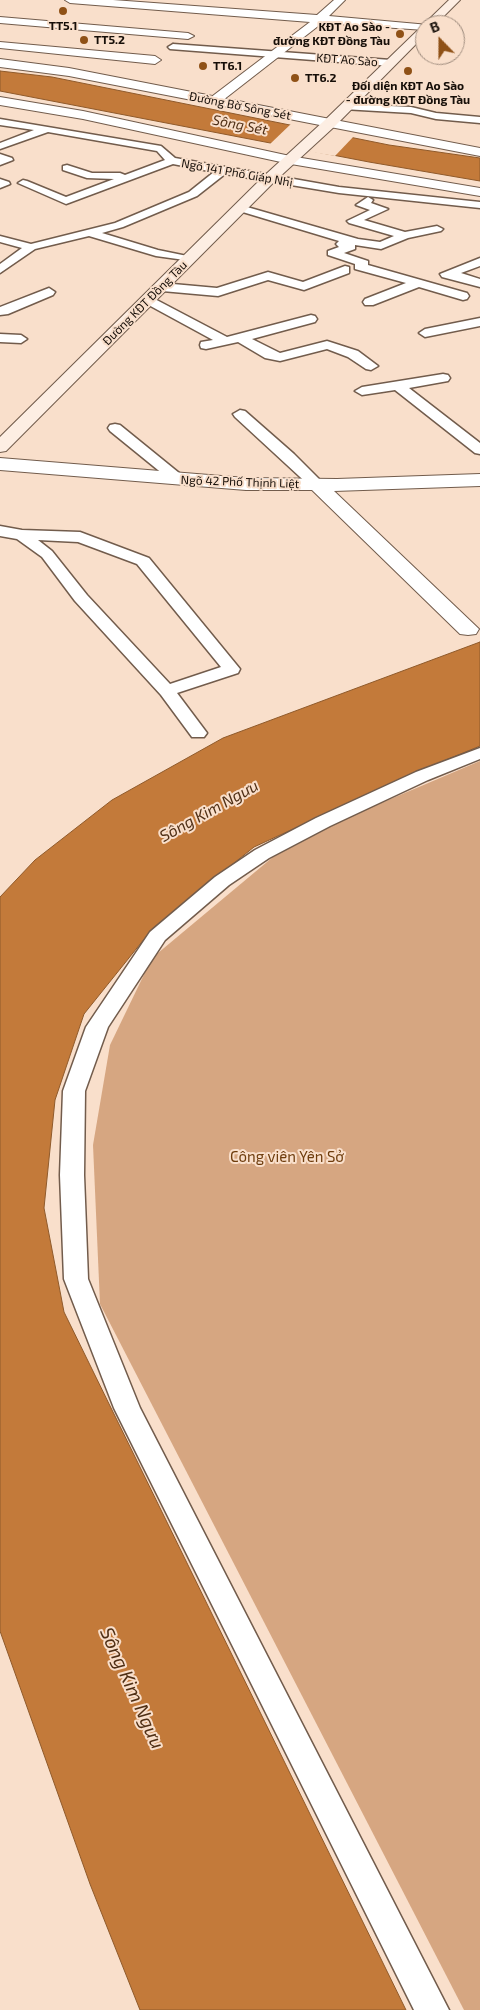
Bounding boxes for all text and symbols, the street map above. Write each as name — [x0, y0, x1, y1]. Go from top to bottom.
marker: TT5.1 — [57, 5, 69, 17]
north arrow — [415, 15, 465, 65]
text: B — [427, 17, 442, 36]
place label: TT5.1 — [49, 19, 77, 33]
place label: KĐT Ao Sào - đường KĐT Đồng Tàu — [273, 20, 390, 48]
marker: KĐT Ao Sào - đường KĐT Đồng Tàu — [394, 28, 406, 40]
place label: TT5.2 — [94, 33, 125, 47]
marker: TT5.2 — [78, 34, 90, 46]
street label: KĐT Ao Sào — [316, 51, 378, 69]
place label: TT6.1 — [213, 59, 242, 73]
marker: TT6.1 — [197, 60, 209, 72]
marker: Đối diện KĐT Ao Sào - đường KĐT Đồng Tàu — [402, 65, 414, 77]
place label: TT6.2 — [305, 71, 336, 85]
marker: TT6.2 — [289, 72, 301, 84]
place label: Đối diện KĐT Ao Sào - đường KĐT Đồng Tàu — [346, 79, 470, 107]
street label: Đường Bờ Sông Sét — [188, 89, 292, 123]
water label: Sông Sét — [211, 111, 269, 139]
street label: Ngõ 141 Phố Giáp Nhị — [180, 156, 294, 190]
street label: Đường KĐT Đồng Tàu — [100, 258, 190, 348]
street label: Ngõ 42 Phố Thịnh Liệt — [180, 473, 300, 491]
water label: Sông Kim Ngưu — [156, 776, 262, 846]
park label: Công viên Yên Sở — [230, 1148, 344, 1166]
water label: Sông Kim Ngưu — [95, 1624, 169, 1752]

